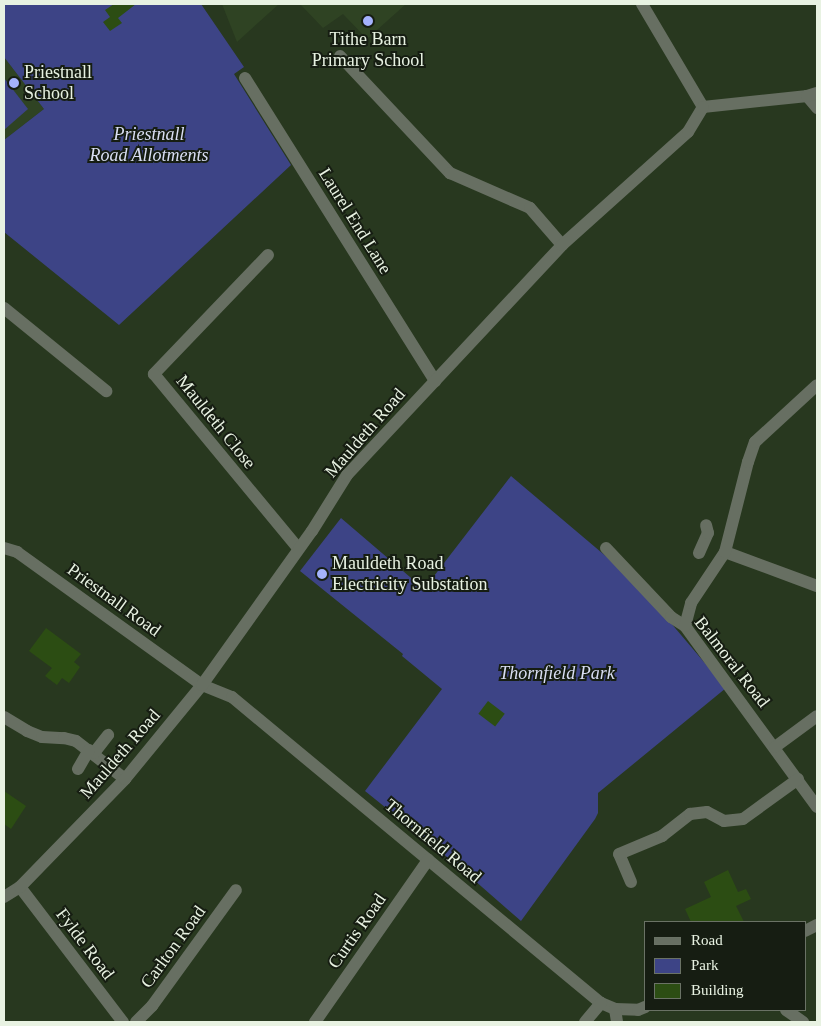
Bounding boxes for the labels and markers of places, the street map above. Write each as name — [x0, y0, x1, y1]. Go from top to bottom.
marker: Tithe Barn Primary School — [362, 15, 374, 27]
place label: Tithe Barn Primary School — [312, 29, 424, 72]
place label: Priestnall School — [24, 62, 92, 104]
marker: Priestnall School — [8, 77, 20, 89]
place label: Mauldeth Road Electricity Substation — [332, 553, 487, 596]
marker: Mauldeth Road Electricity Substation — [316, 568, 328, 580]

